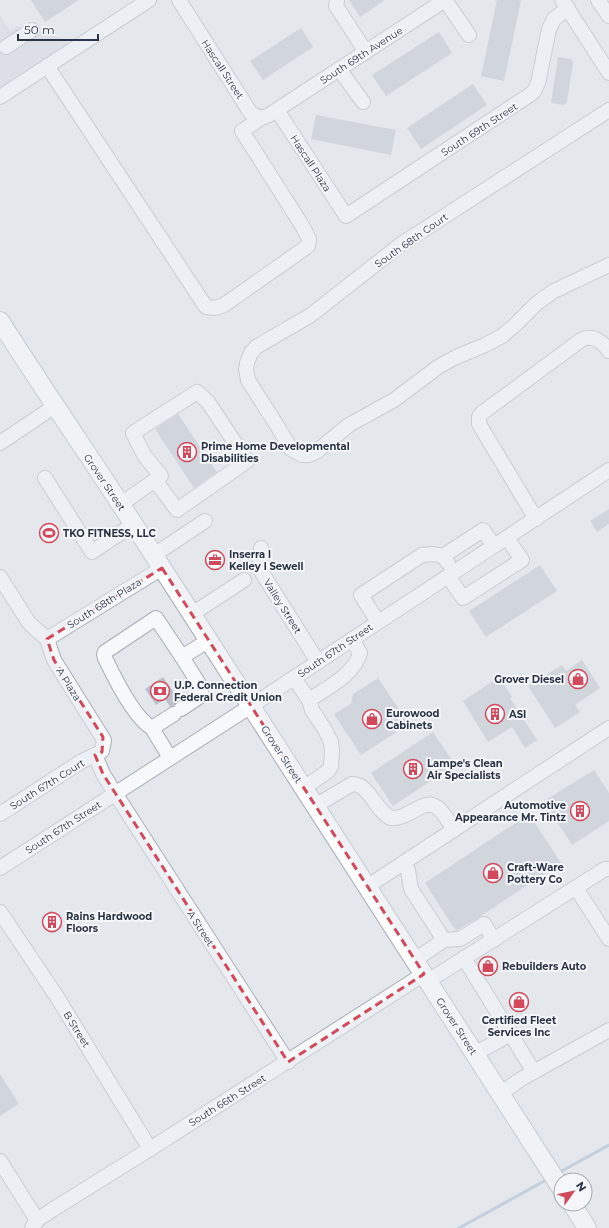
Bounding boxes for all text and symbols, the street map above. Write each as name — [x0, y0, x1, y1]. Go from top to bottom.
scale bar — [18, 16, 98, 42]
text: 50 m — [24, 22, 55, 37]
street label: South 69th Avenue — [317, 24, 405, 87]
street label: Hascall Street — [198, 37, 247, 102]
street label: South 69th Street — [439, 100, 520, 159]
street label: Hascall Plaza — [287, 132, 334, 194]
street label: South 68th Court — [372, 210, 450, 271]
place label: Prime Home Developmental Disabilities — [201, 440, 350, 465]
building icon: Prime Home Developmental Disabilities — [176, 441, 198, 463]
street label: Grover Street — [81, 451, 128, 513]
sports icon: TKO FITNESS, LLC — [38, 522, 60, 544]
place label: TKO FITNESS, LLC — [63, 527, 156, 540]
place label: Inserra l Kelley l Sewell — [229, 548, 304, 573]
office icon: Inserra l Kelley l Sewell — [204, 549, 226, 571]
street label: South 68th Plaza — [65, 575, 144, 632]
street label: Valley Street — [261, 577, 305, 636]
street label: South 67th Street — [295, 620, 375, 680]
street label: A Plaza — [53, 665, 84, 703]
shop icon: Grover Diesel — [567, 668, 589, 690]
place label: Grover Diesel — [494, 673, 564, 686]
place label: U.P. Connection Federal Credit Union — [174, 679, 282, 704]
bank icon: U.P. Connection Federal Credit Union — [149, 680, 171, 702]
building icon: ASI — [484, 703, 506, 725]
place label: Eurowood Cabinets — [386, 707, 439, 732]
shop icon: Eurowood Cabinets — [361, 708, 383, 730]
place label: ASI — [508, 708, 526, 721]
street label: Grover Street — [258, 723, 305, 785]
street label: South 67th Court — [7, 756, 87, 813]
place label: Lampe's Clean Air Specialists — [426, 757, 503, 782]
building icon: Lampe's Clean Air Specialists — [402, 758, 424, 780]
street label: South 67th Street — [23, 798, 104, 857]
place label: Automotive Appearance Mr. Tintz — [454, 799, 567, 824]
building icon: Automotive Appearance Mr. Tintz — [569, 800, 591, 822]
place label: Craft-Ware Pottery Co — [507, 861, 564, 886]
shop icon: Craft-Ware Pottery Co — [482, 862, 504, 884]
street label: A Street — [184, 908, 217, 949]
place label: Rains Hardwood Floors — [66, 910, 152, 935]
building icon: Rains Hardwood Floors — [41, 911, 63, 933]
shop icon: Rebuilders Auto — [477, 955, 499, 977]
place label: Rebuilders Auto — [502, 960, 587, 973]
shop icon: Certified Fleet Services Inc — [508, 991, 530, 1013]
street label: Grover Street — [433, 995, 480, 1057]
street label: B Street — [60, 1009, 93, 1050]
place label: Certified Fleet Services Inc — [482, 1014, 557, 1039]
street label: South 66th Street — [186, 1071, 268, 1129]
north arrow — [553, 1172, 593, 1212]
text: N — [573, 1179, 590, 1194]

